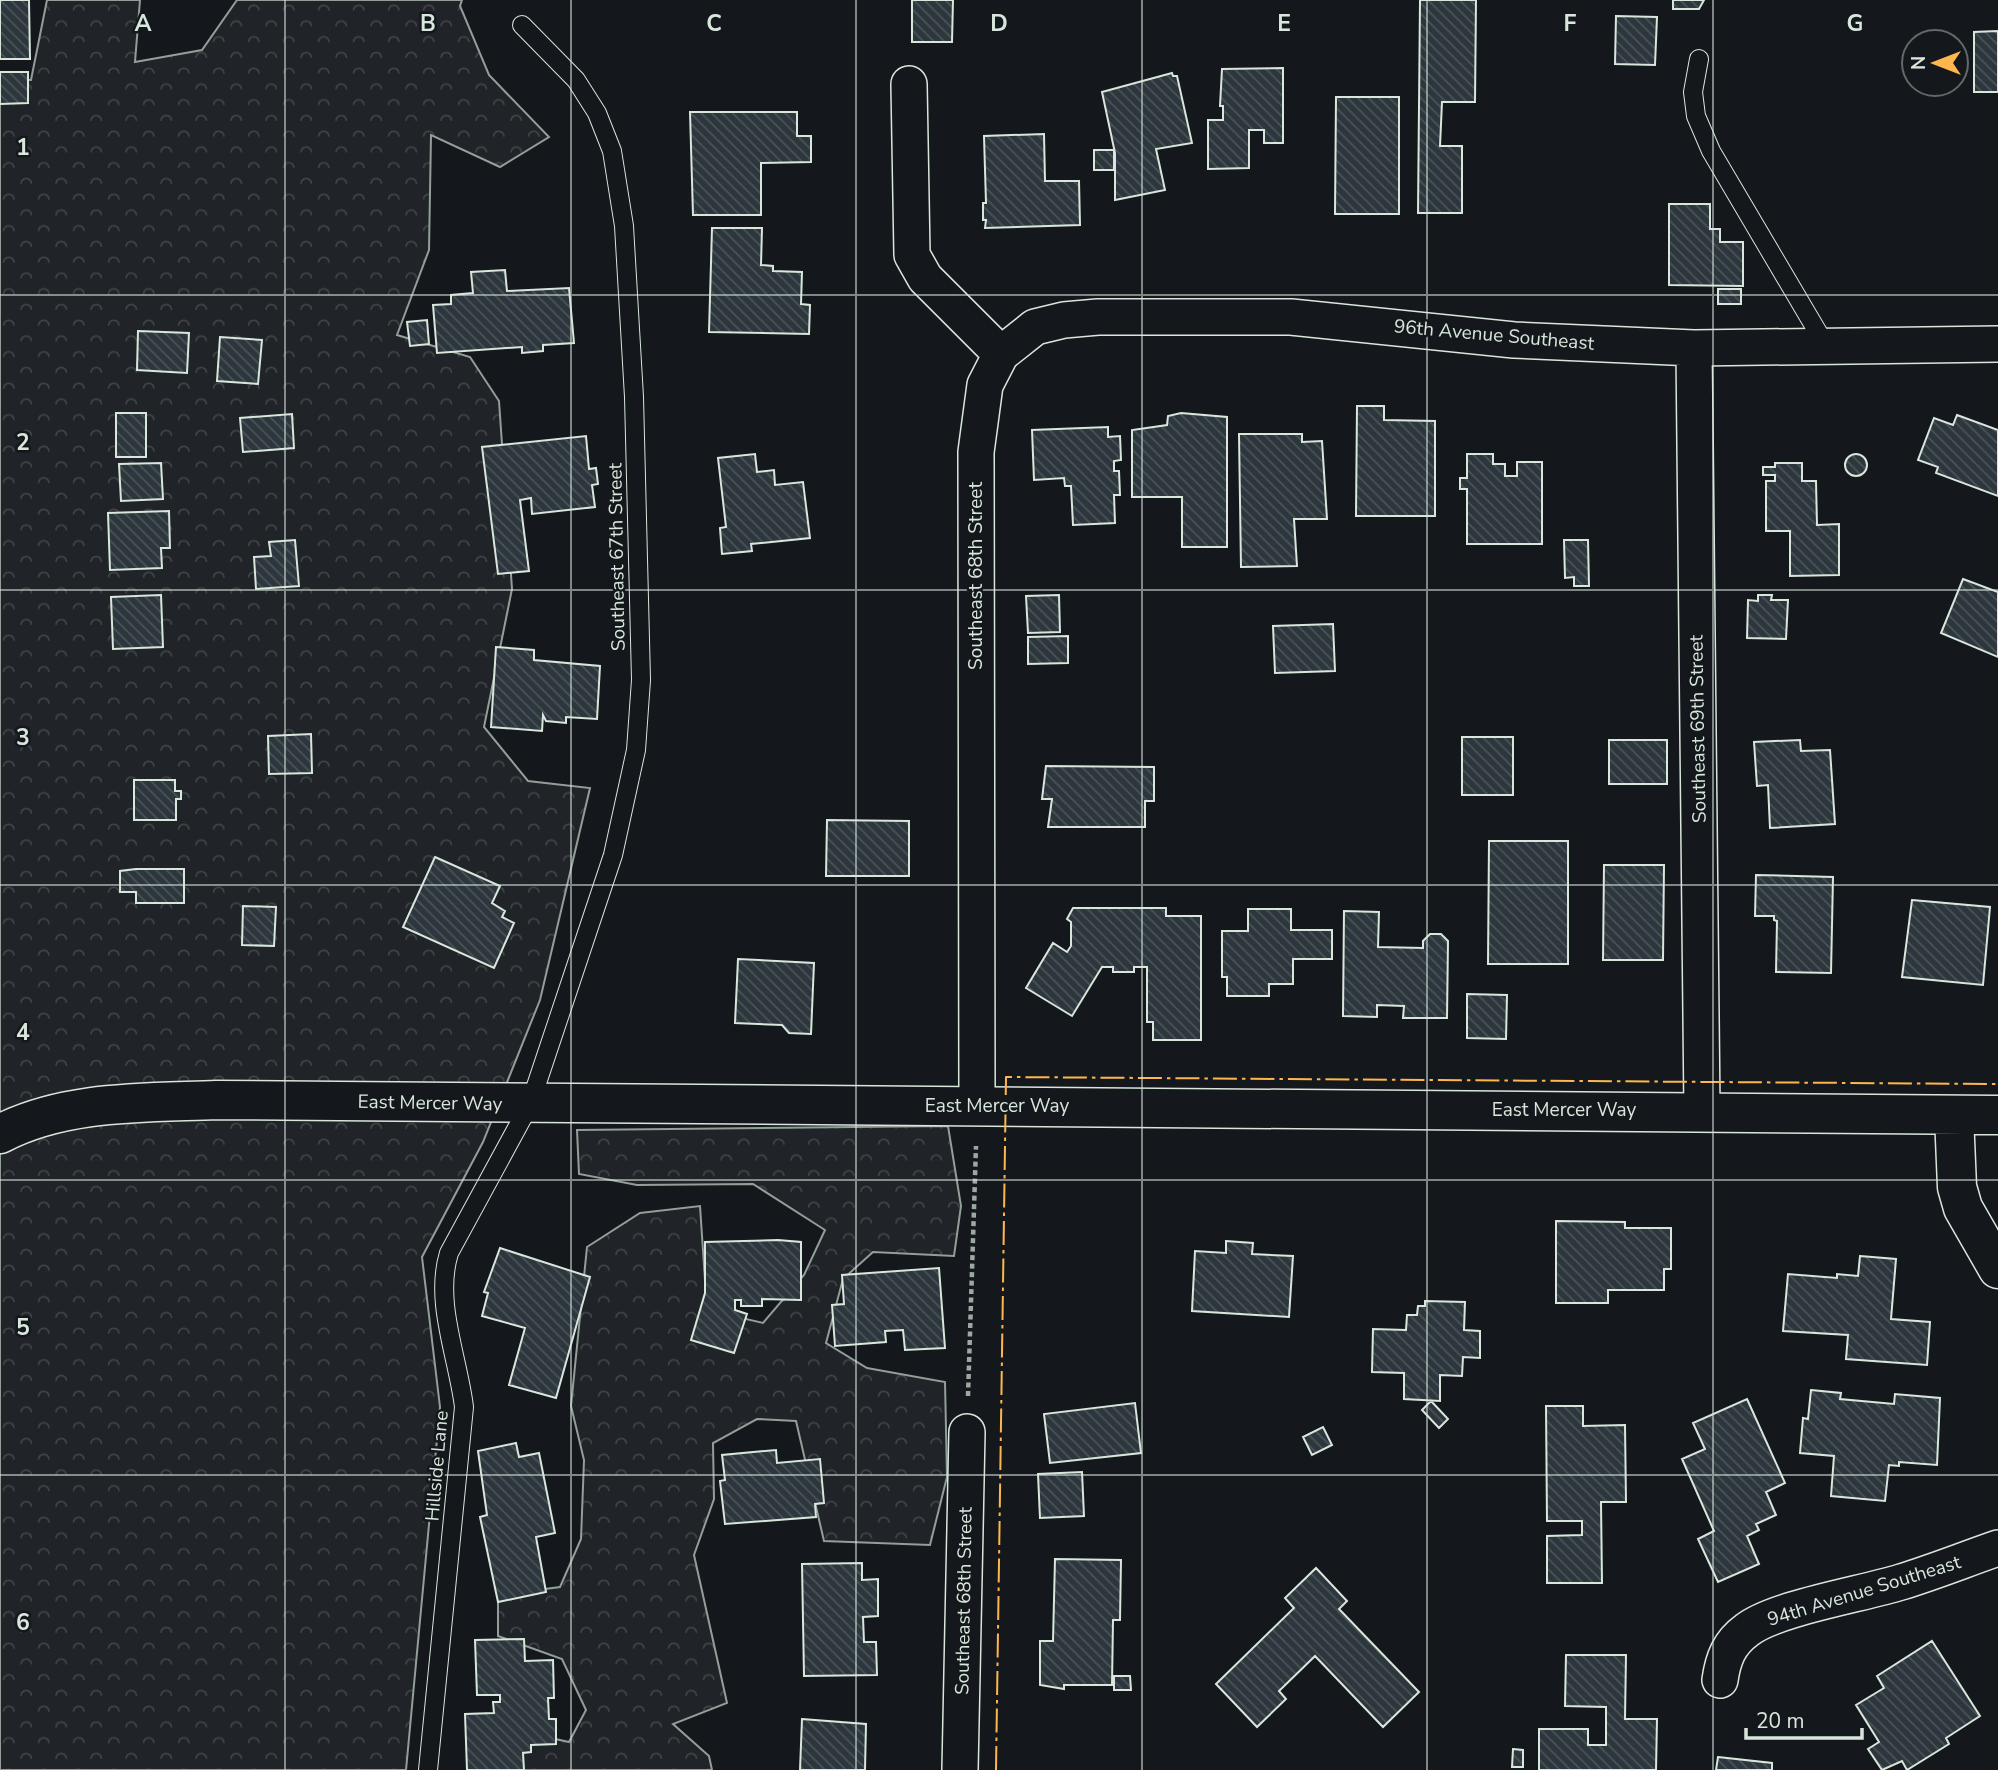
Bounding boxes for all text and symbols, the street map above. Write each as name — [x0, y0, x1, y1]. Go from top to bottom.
text: A — [134, 8, 152, 39]
text: B — [420, 8, 436, 39]
text: C — [706, 8, 722, 39]
text: D — [990, 8, 1008, 39]
text: E — [1277, 8, 1291, 39]
text: F — [1564, 8, 1577, 39]
text: G — [1847, 8, 1863, 39]
north arrow — [1900, 28, 1970, 98]
text: N — [1906, 56, 1932, 70]
text: 1 — [16, 132, 30, 163]
street label: 96th Avenue Southeast — [1393, 313, 1596, 357]
text: 2 — [16, 427, 30, 458]
street label: Southeast 67th Street — [602, 462, 632, 651]
street label: Southeast 68th Street — [963, 482, 989, 670]
street label: Southeast 69th Street — [1683, 634, 1713, 823]
text: 3 — [16, 722, 30, 753]
text: 4 — [16, 1017, 30, 1048]
street label: East Mercer Way — [357, 1089, 503, 1117]
street label: East Mercer Way — [925, 1093, 1070, 1119]
street label: East Mercer Way — [1492, 1097, 1637, 1123]
text: 5 — [16, 1312, 30, 1343]
street label: Hillside Lane — [419, 1410, 455, 1522]
street label: Southeast 68th Street — [949, 1506, 979, 1695]
street label: 94th Avenue Southeast — [1764, 1549, 1964, 1633]
text: 6 — [16, 1607, 30, 1638]
scale bar — [1746, 1696, 1862, 1740]
text: 20 m — [1756, 1707, 1805, 1735]

